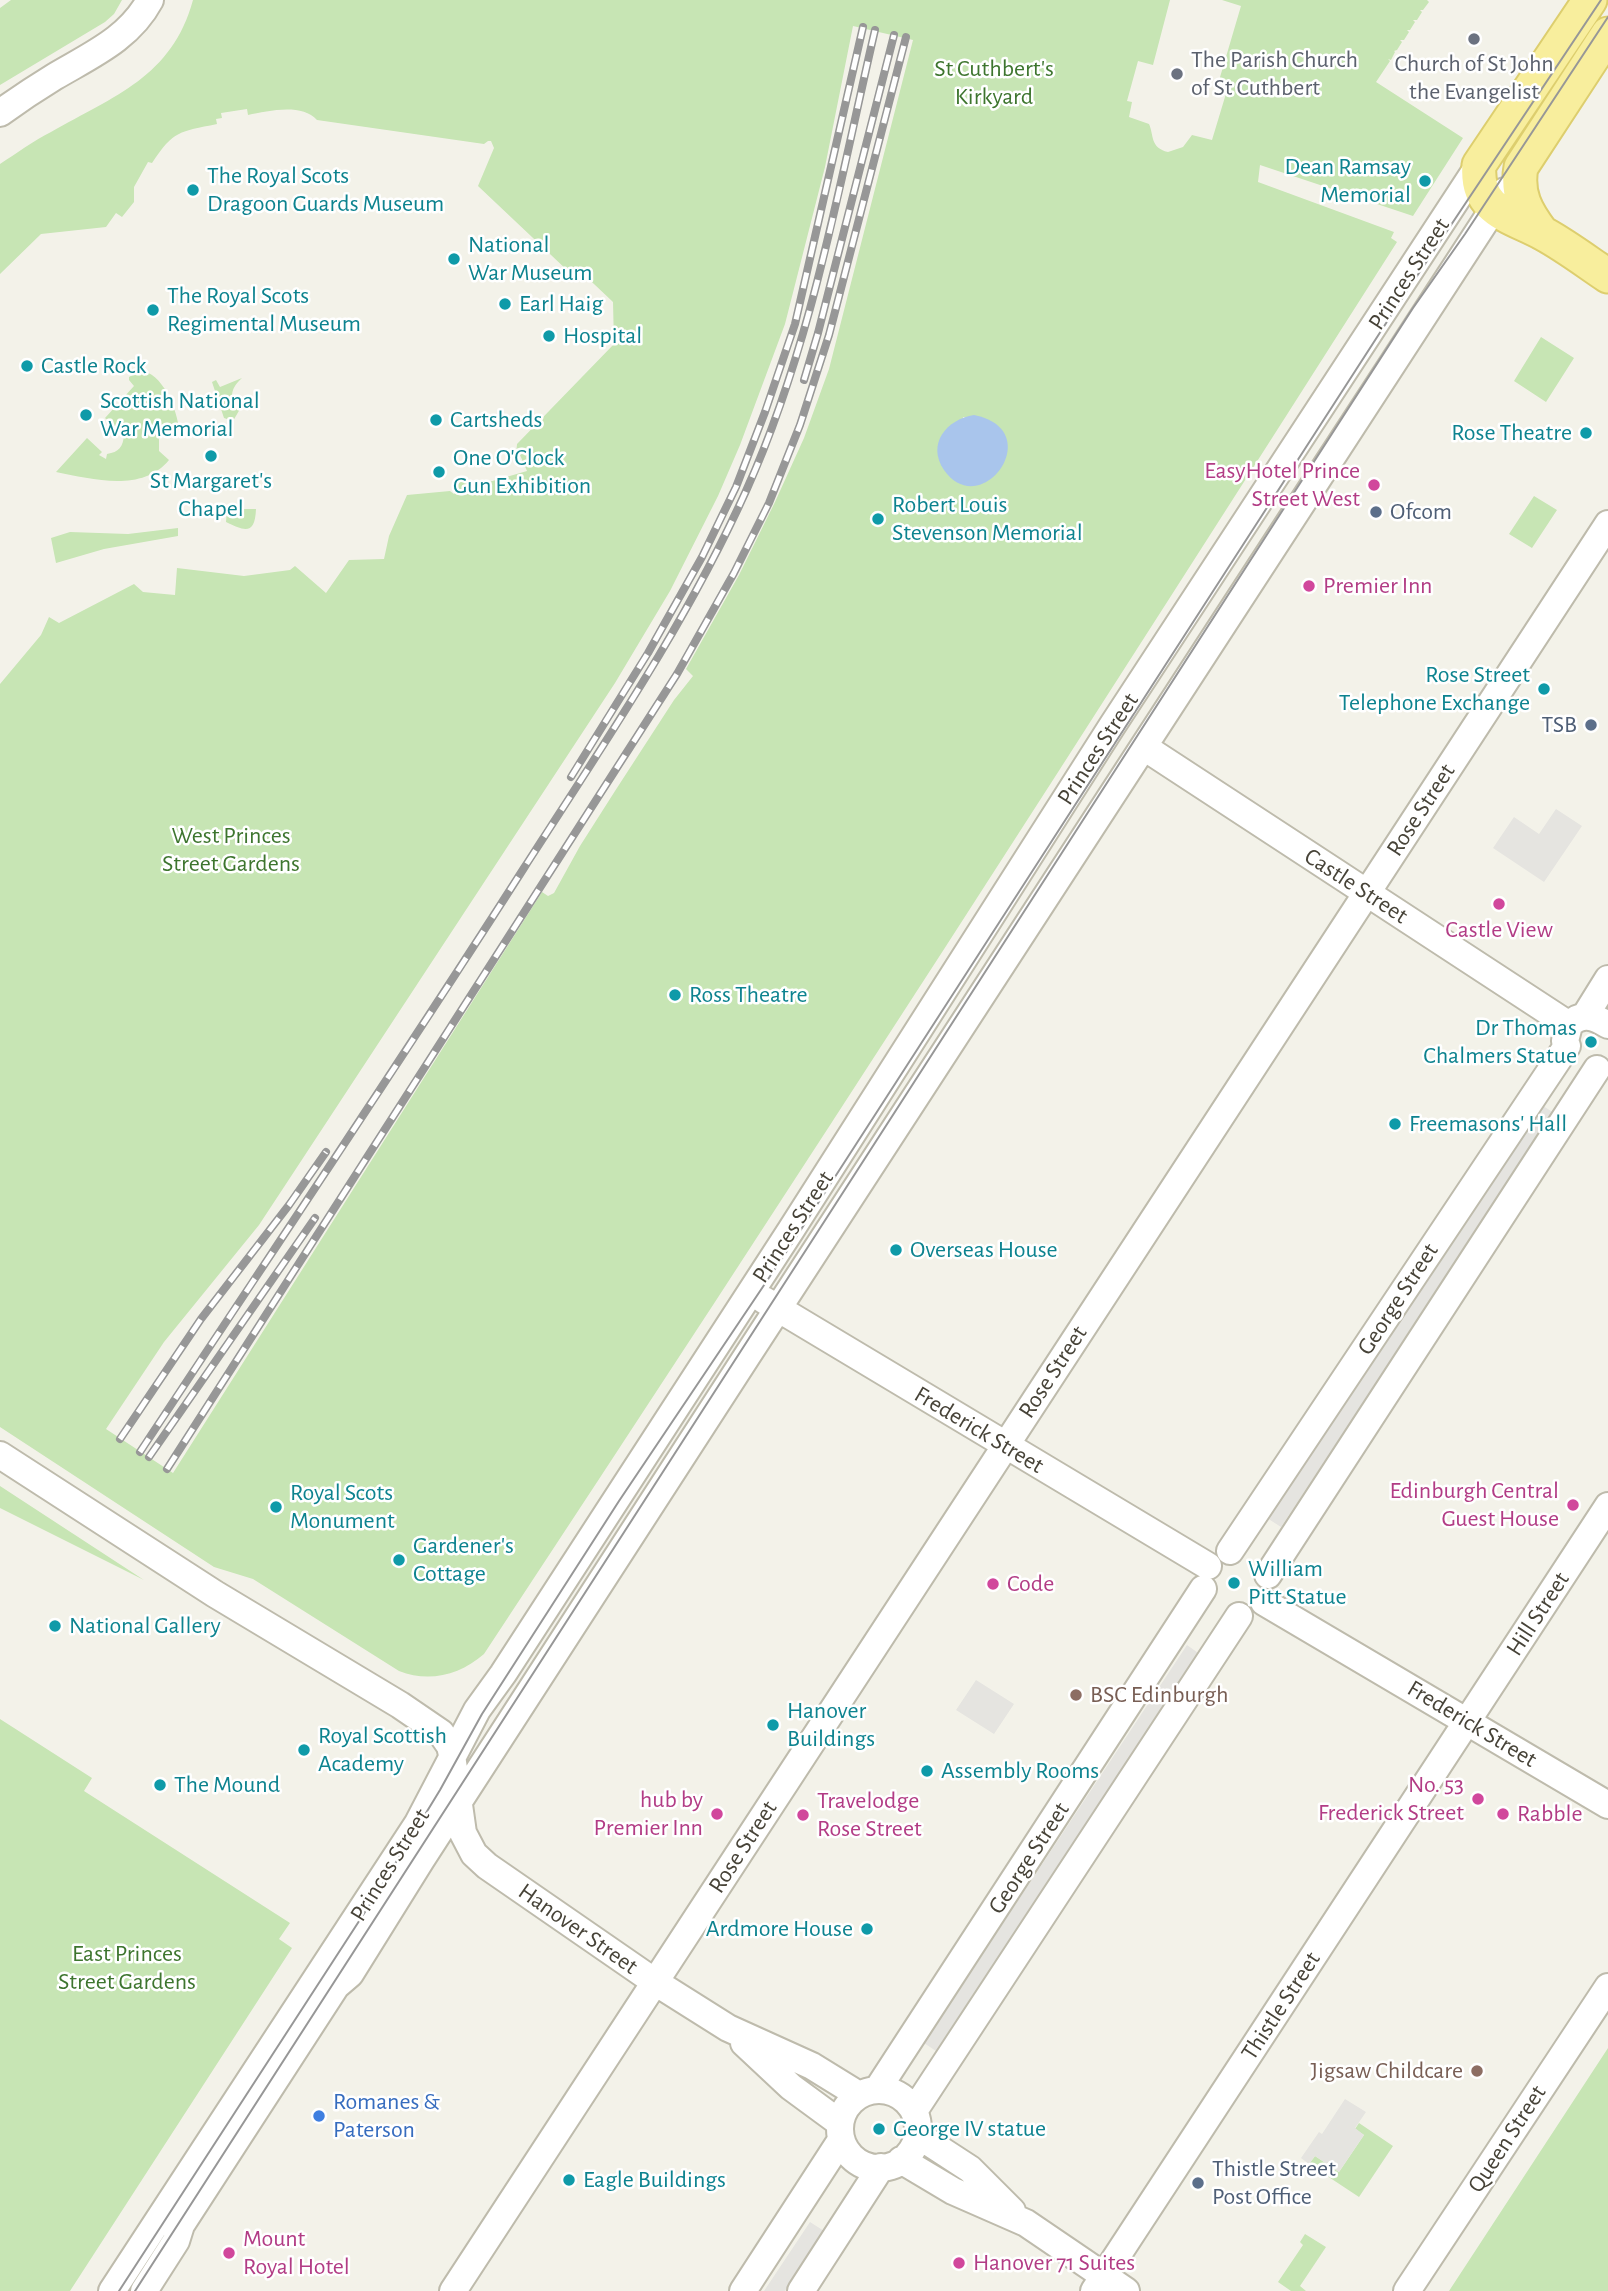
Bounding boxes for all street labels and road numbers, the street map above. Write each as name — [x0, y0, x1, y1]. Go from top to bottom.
street label: Princes Street — [1362, 213, 1456, 335]
street label: Princes Street — [1051, 688, 1145, 810]
street label: Rose Street — [1380, 758, 1462, 862]
street label: Castle Street — [1299, 842, 1413, 930]
street label: Princes Street — [746, 1166, 840, 1288]
street label: George Street — [1351, 1238, 1445, 1360]
street label: Rose Street — [1012, 1320, 1094, 1424]
street label: Frederick Street — [909, 1380, 1049, 1480]
street label: Hill Street — [1500, 1567, 1576, 1661]
street label: Frederick Street — [1402, 1674, 1542, 1774]
street label: Rose Street — [702, 1795, 784, 1899]
street label: George Street — [982, 1797, 1076, 1919]
street label: Princes Street — [344, 1803, 436, 1927]
street label: Hanover Street — [513, 1877, 643, 1981]
street label: Thistle Street — [1235, 1946, 1327, 2066]
street label: Queen Street — [1462, 2080, 1552, 2198]

